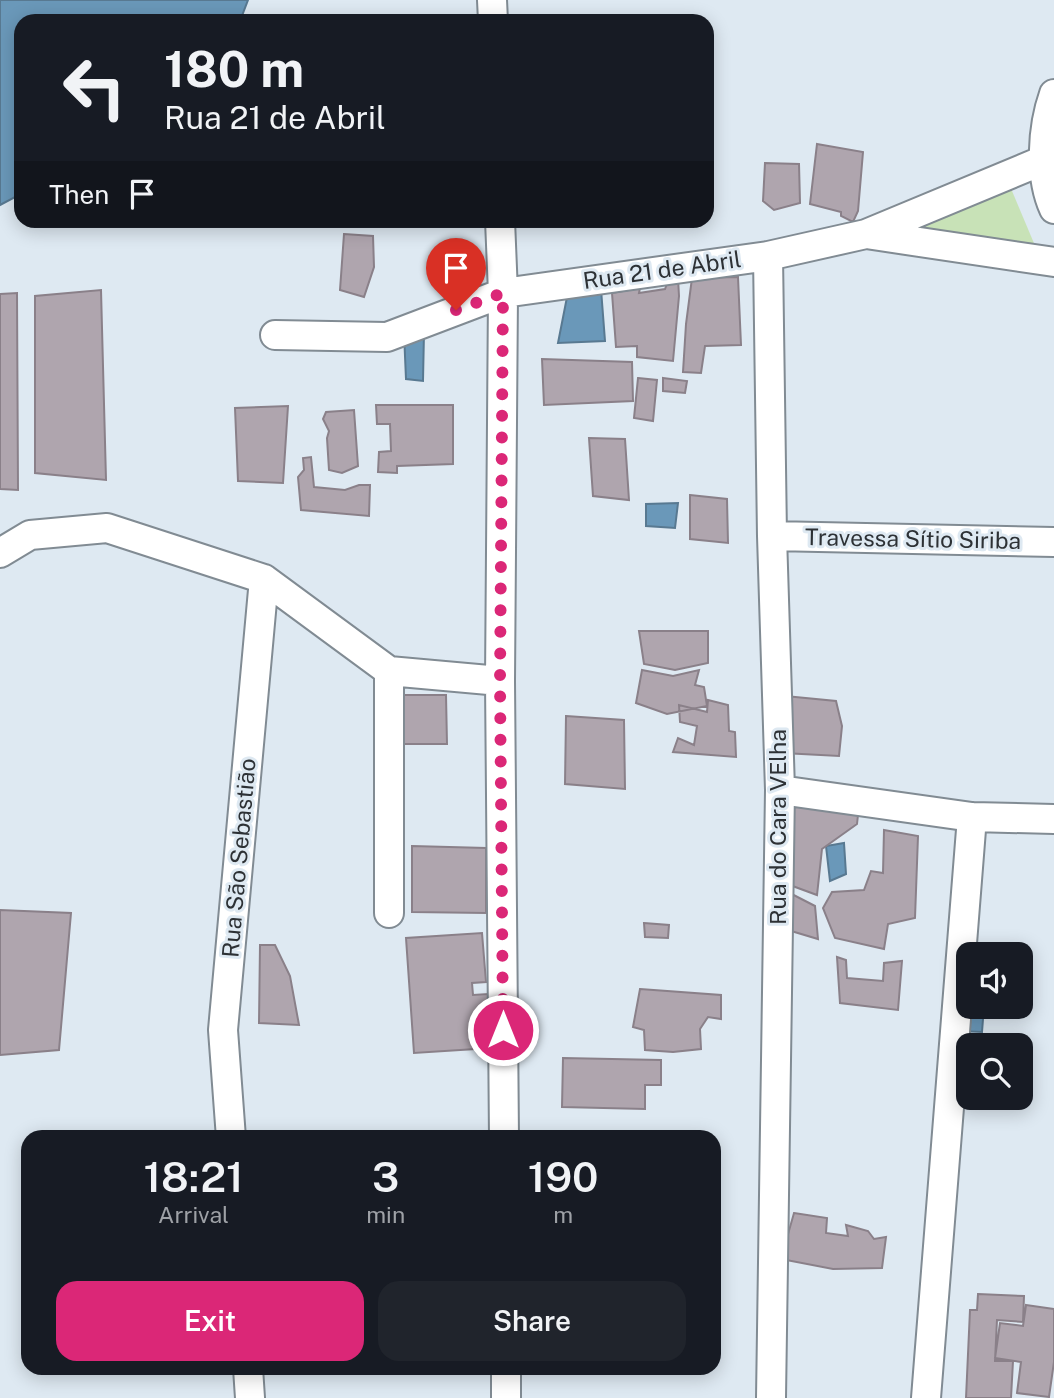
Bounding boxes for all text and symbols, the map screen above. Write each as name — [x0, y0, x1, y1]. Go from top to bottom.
text: 180 m — [164, 40, 304, 98]
icon: left — [49, 42, 140, 133]
text: Rua 21 de Abril — [164, 99, 386, 136]
icon: arrive — [123, 175, 161, 213]
text: Then — [49, 179, 109, 210]
pin — [426, 238, 486, 310]
street label: Rua 21 de Abril — [581, 245, 743, 294]
icon: arrive — [437, 249, 475, 287]
street label: Travessa Sítio Siriba — [805, 523, 1021, 554]
street label: Rua do Cara VElha — [764, 729, 791, 925]
street label: Rua São Sebastião — [216, 757, 261, 959]
map controls — [956, 942, 1033, 1110]
button: sound — [956, 942, 1033, 1019]
position arrow — [466, 993, 540, 1067]
button: search — [956, 1033, 1033, 1110]
text: 18:21 — [144, 1152, 244, 1201]
text: 3 — [372, 1152, 399, 1201]
text: 190 — [528, 1152, 599, 1201]
text: Arrival — [158, 1201, 229, 1228]
text: min — [366, 1201, 405, 1228]
text: m — [553, 1201, 573, 1228]
button: Exit — [56, 1281, 364, 1361]
button: Share — [378, 1281, 686, 1361]

